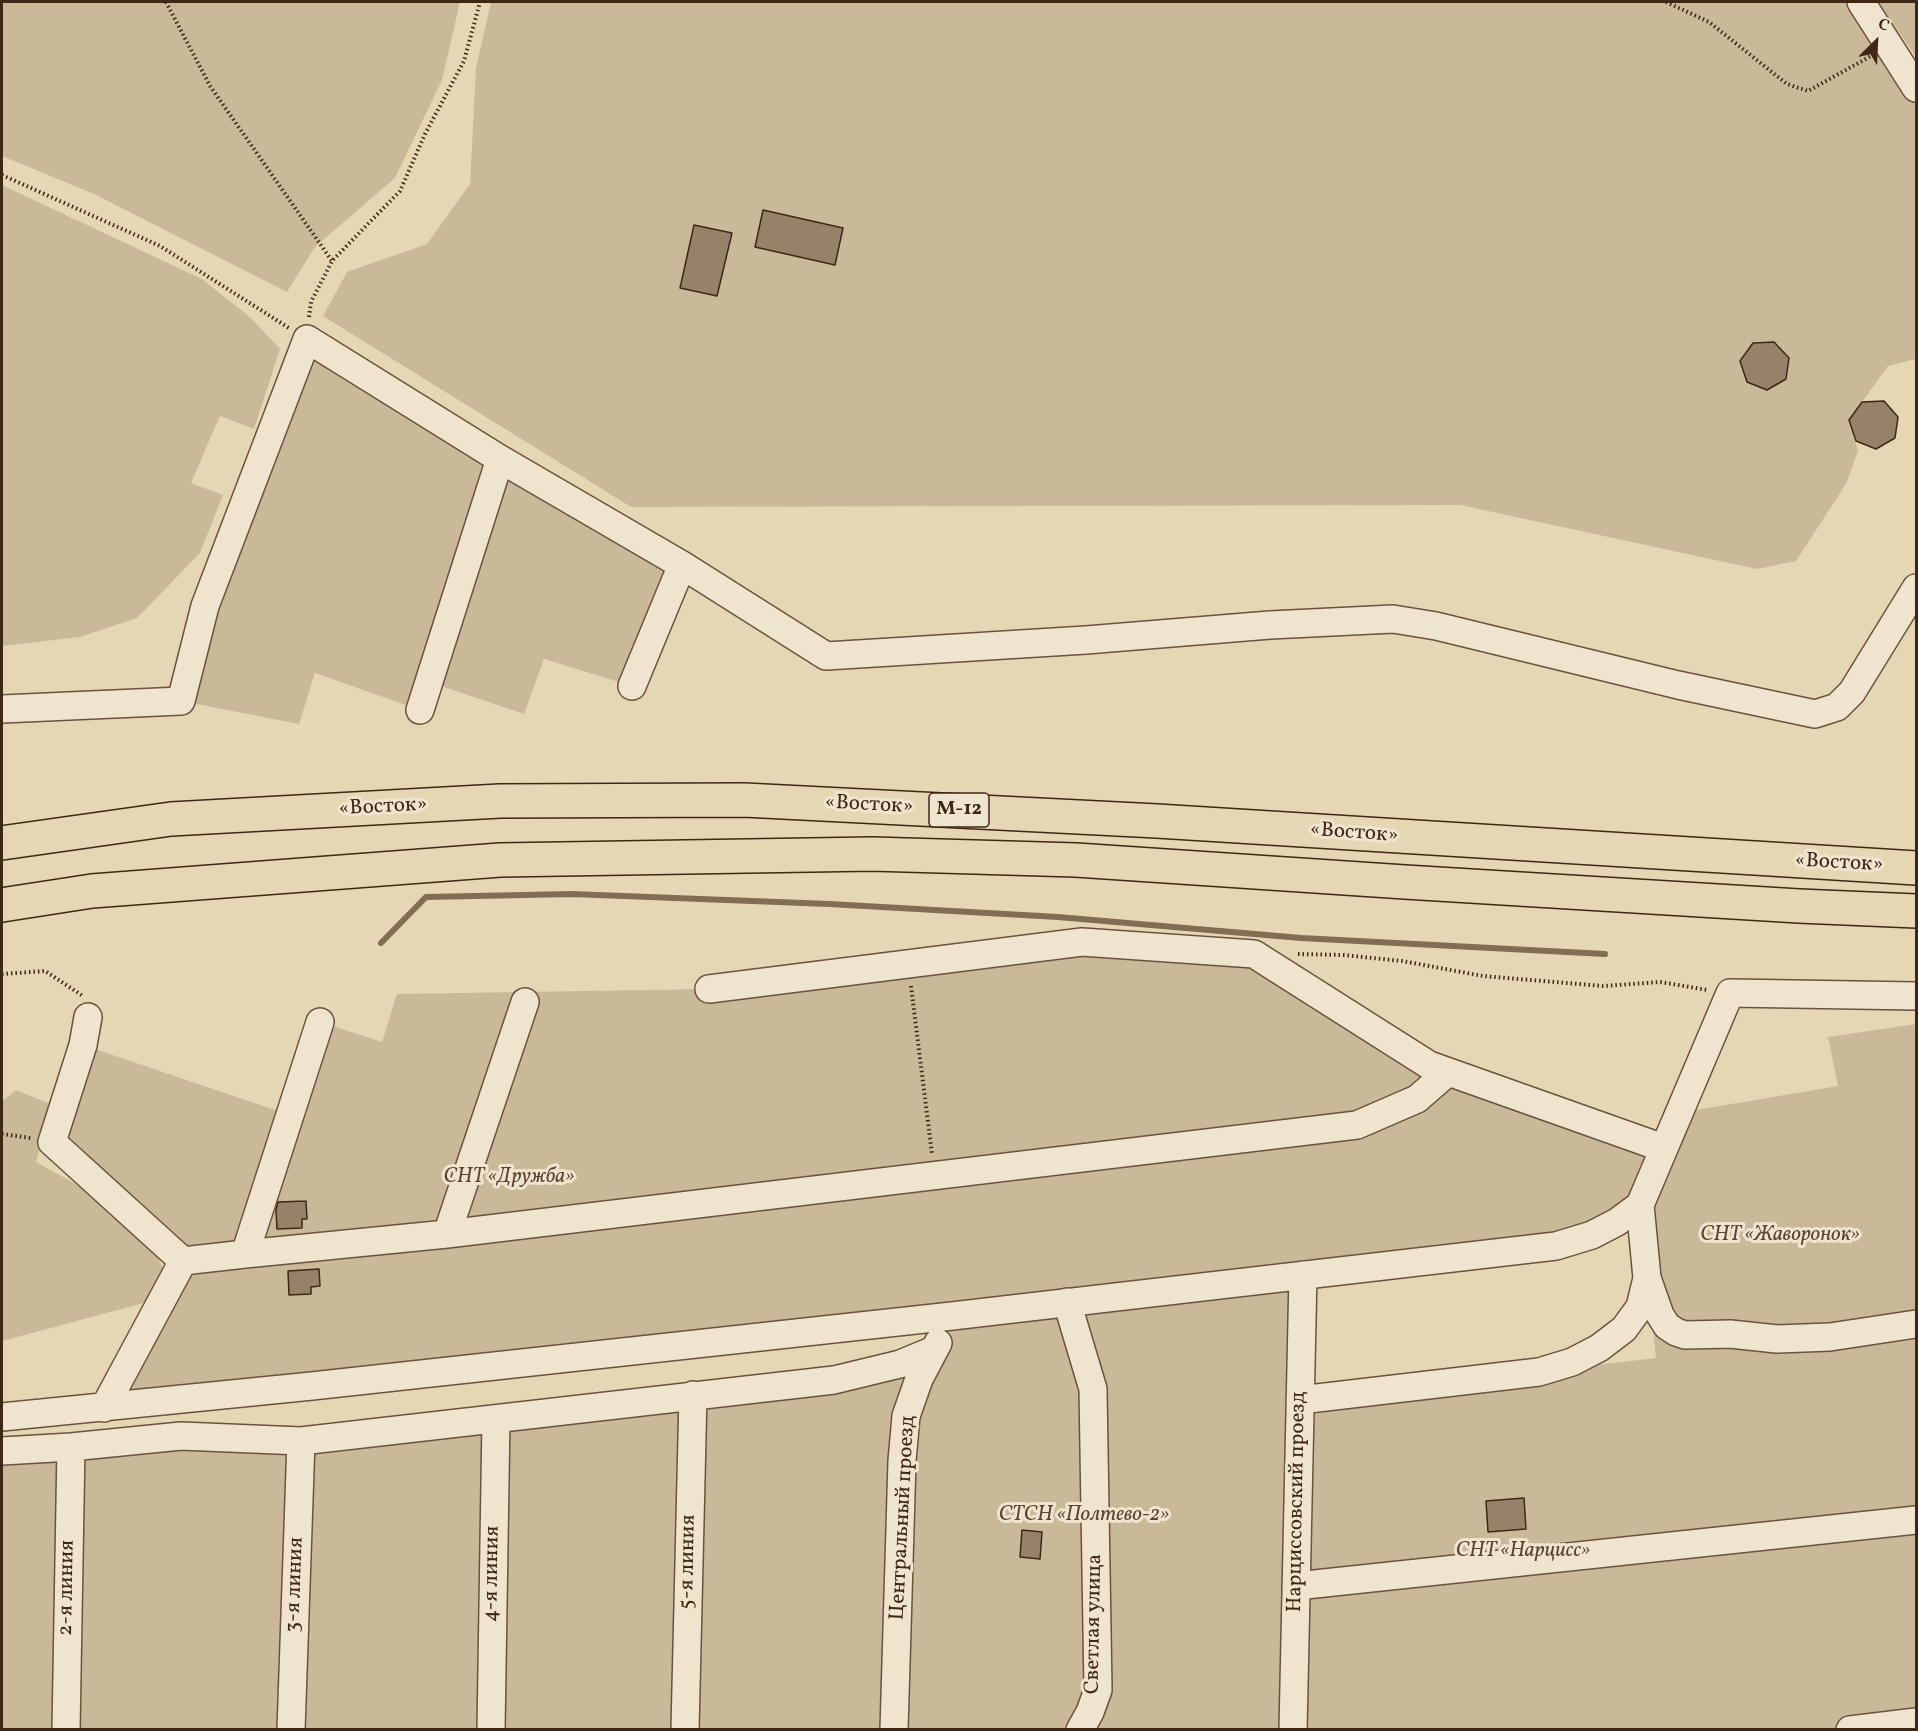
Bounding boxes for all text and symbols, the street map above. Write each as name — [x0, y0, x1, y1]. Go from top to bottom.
north arrow — [1846, 12, 1906, 72]
text: С — [1874, 13, 1892, 38]
street label: «Восток» — [824, 791, 914, 821]
street label: «Восток» — [338, 793, 428, 823]
road number: М-12 — [929, 793, 989, 827]
street label: «Восток» — [1309, 818, 1399, 850]
street label: «Восток» — [1794, 849, 1884, 879]
park label: СНТ «Дружба» — [443, 1165, 575, 1191]
park label: СНТ «Жаворонок» — [1700, 1223, 1860, 1249]
street label: Нарциссовский проезд — [1283, 1391, 1313, 1613]
street label: Центральный проезд — [886, 1415, 922, 1621]
park label: СТСН «Полтево-2» — [999, 1503, 1169, 1529]
street label: 5-я линия — [676, 1514, 702, 1610]
street label: 4-я линия — [480, 1526, 506, 1622]
street label: 3-я линия — [282, 1537, 310, 1633]
park label: СНТ «Нарцисс» — [1456, 1539, 1590, 1565]
street label: 2-я линия — [55, 1540, 81, 1636]
street label: Светлая улица — [1081, 1554, 1109, 1694]

